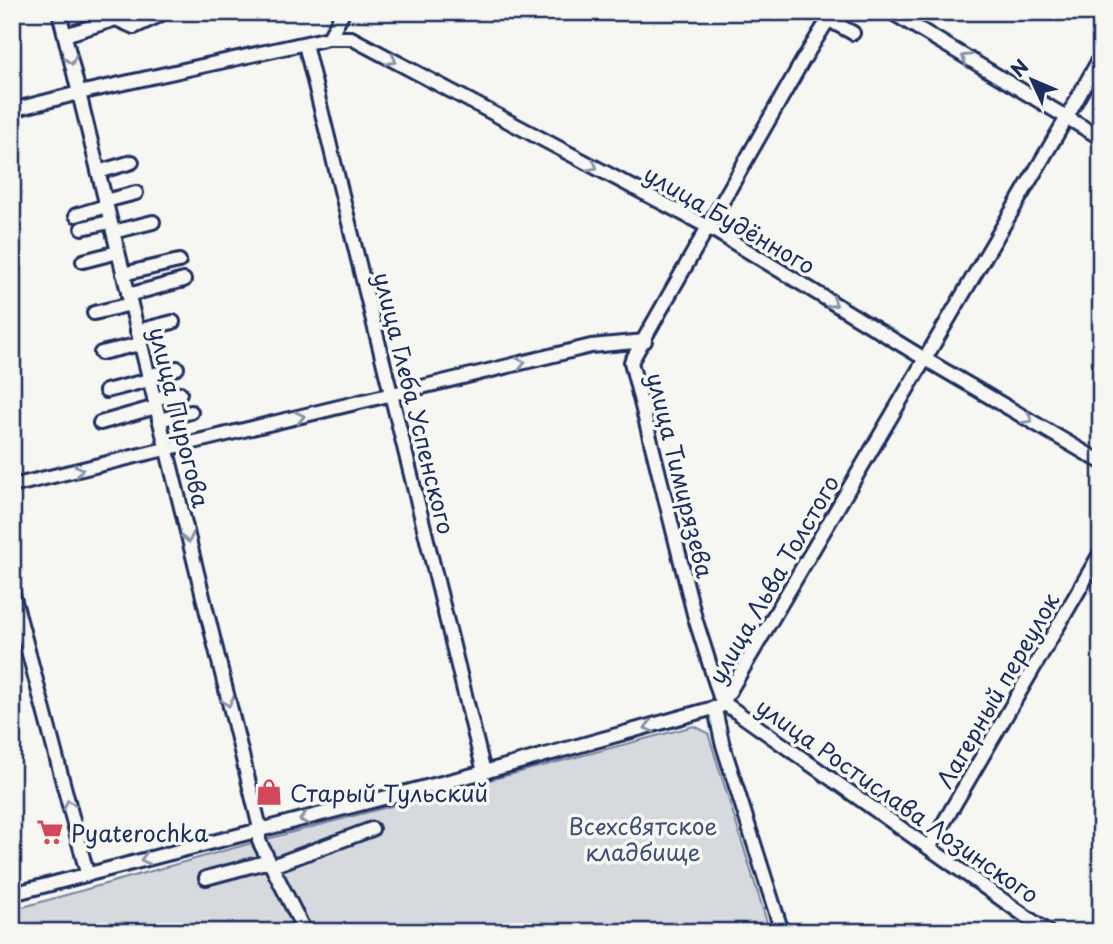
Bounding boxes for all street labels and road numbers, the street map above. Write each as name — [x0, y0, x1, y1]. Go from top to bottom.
street label: улица Будённого — [638, 156, 822, 282]
street label: улица Глеба Успенского — [365, 268, 465, 538]
street label: улица Пирогова — [141, 323, 220, 512]
street label: улица Тимирязева — [639, 369, 724, 582]
street label: улица Льва Толстого — [699, 468, 847, 690]
street label: Лагерный переулок — [927, 585, 1067, 794]
street label: улица Ростислава Лозинского — [749, 689, 1047, 911]

